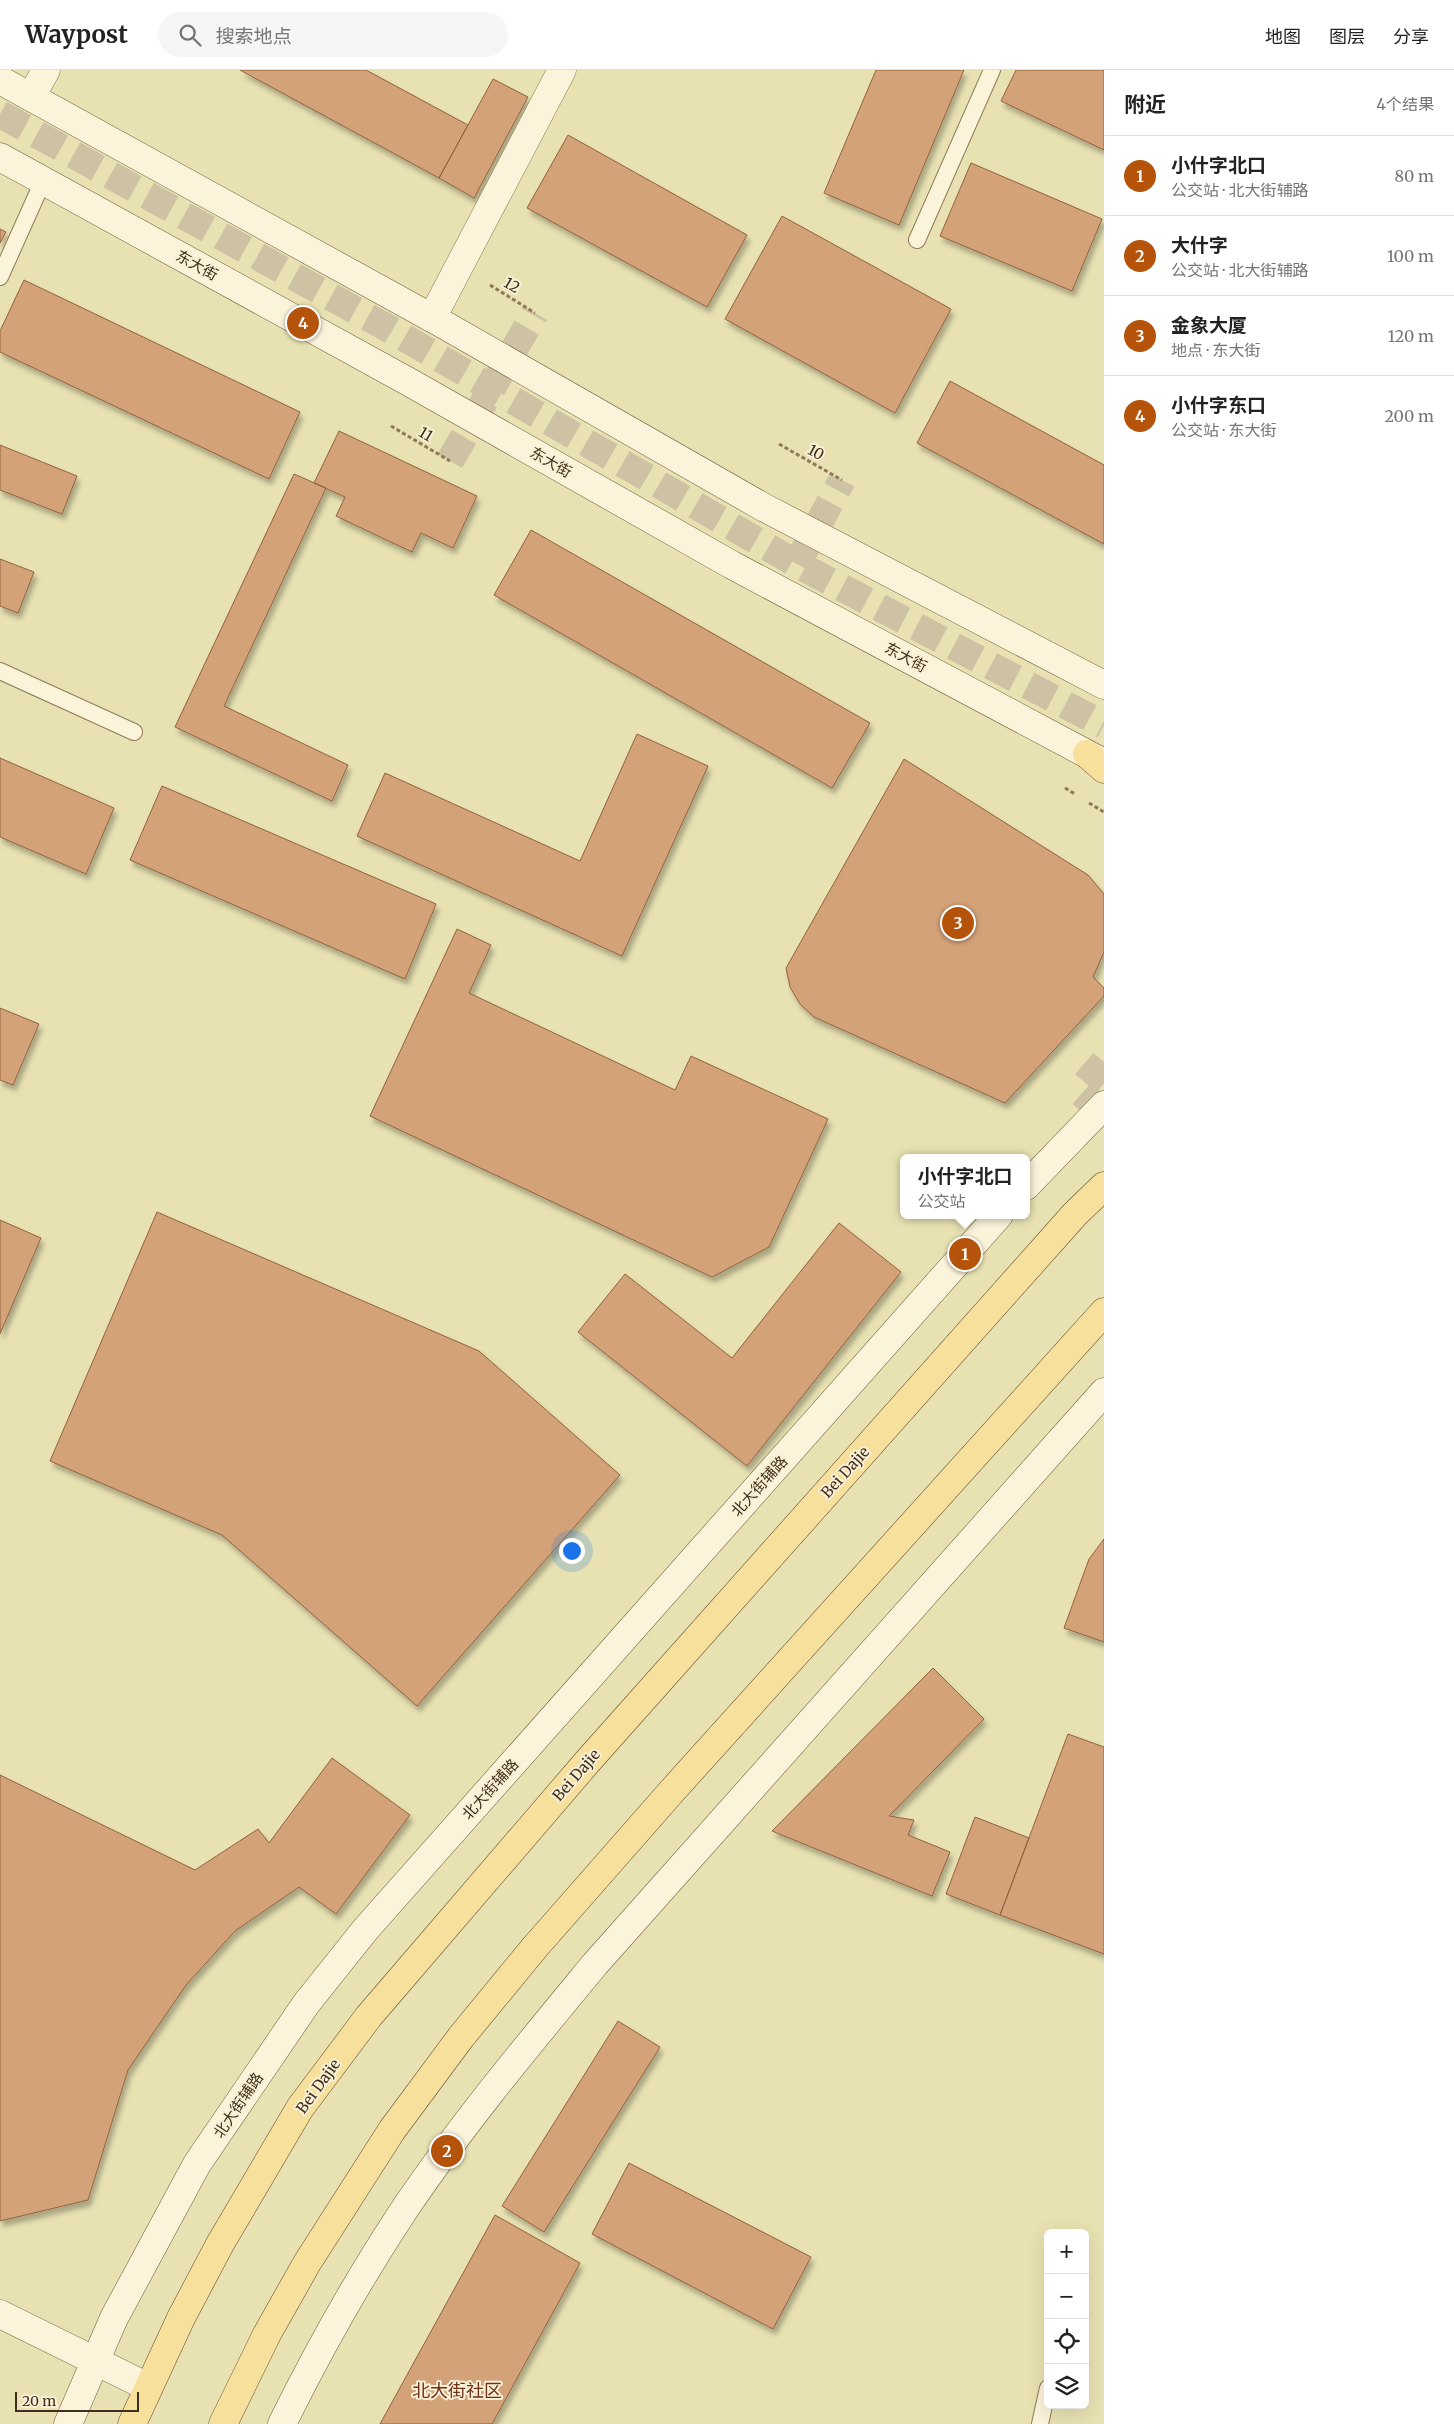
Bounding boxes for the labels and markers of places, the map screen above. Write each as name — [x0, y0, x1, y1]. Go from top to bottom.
pin: 4 — [287, 304, 319, 342]
pin: 3 — [942, 904, 974, 942]
pin: 1 — [949, 1235, 981, 1273]
pin: 2 — [431, 2132, 463, 2170]

